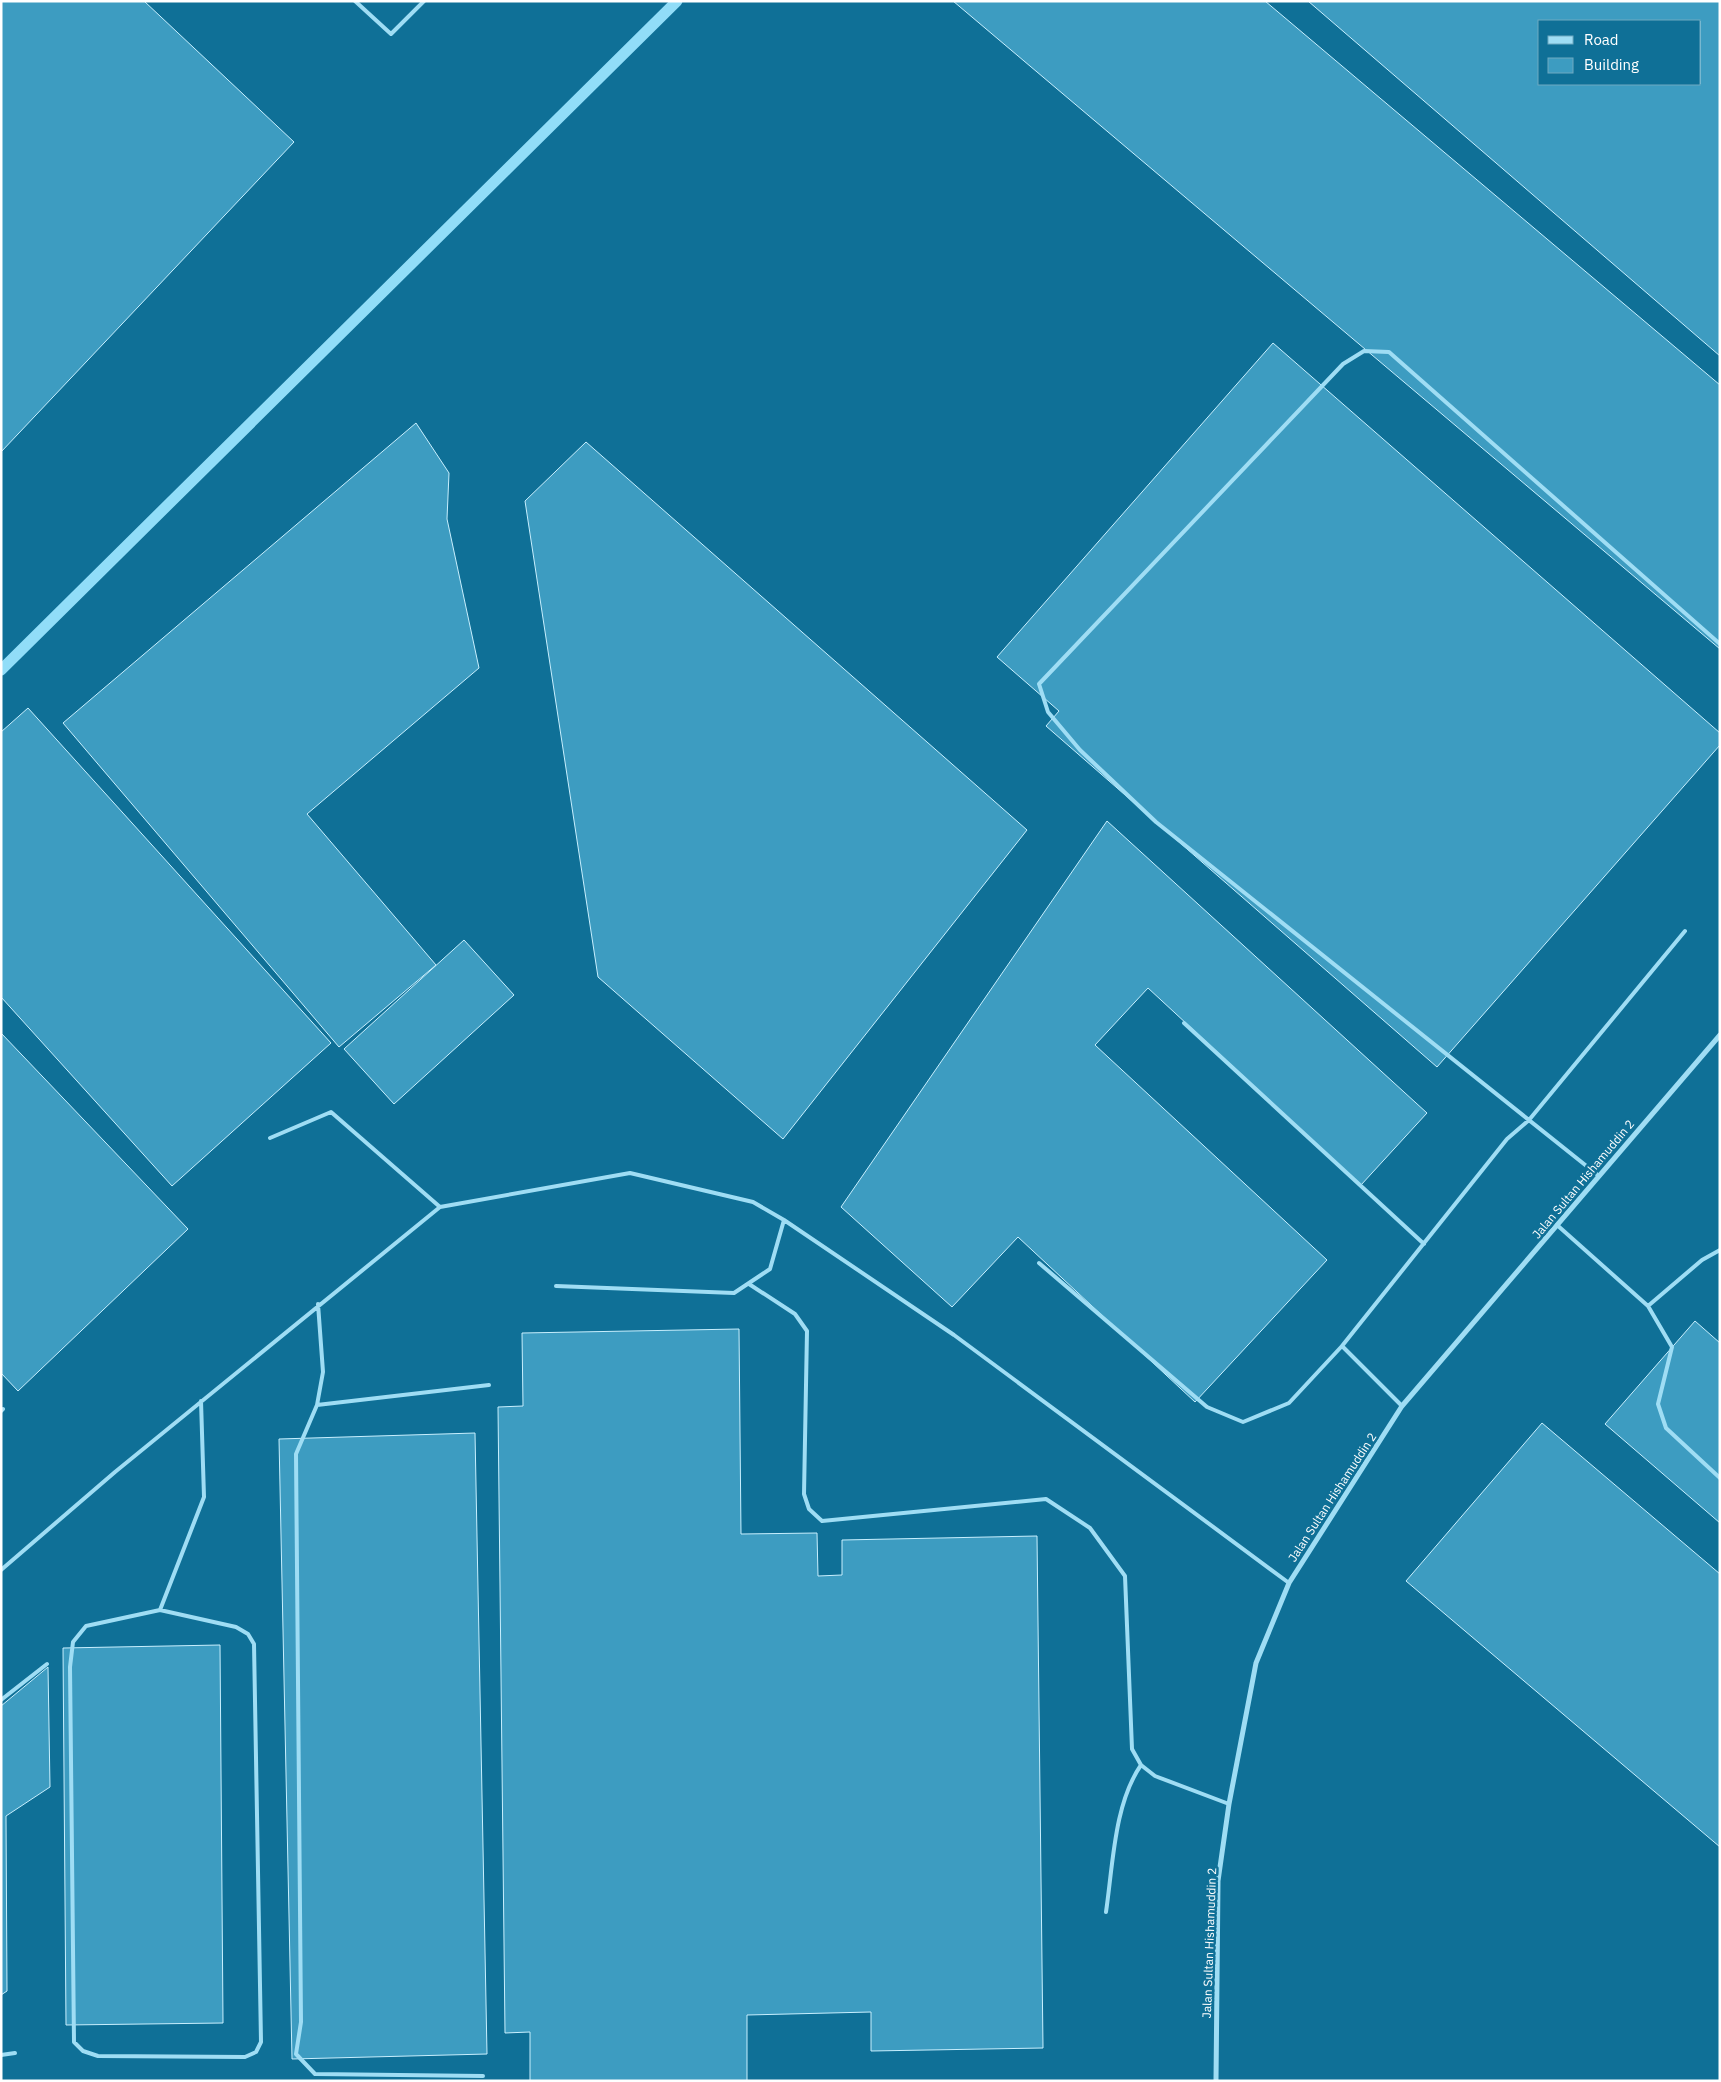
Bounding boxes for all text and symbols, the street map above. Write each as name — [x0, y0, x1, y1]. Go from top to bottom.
legend — [1538, 20, 1701, 85]
text: Road — [1584, 30, 1619, 49]
text: Building — [1584, 55, 1639, 74]
street label: Jalan Sultan Hishamuddin 2 — [1529, 1116, 1637, 1242]
street label: Jalan Sultan Hishamuddin 2 — [1285, 1430, 1379, 1564]
street label: Jalan Sultan Hishamuddin 2 — [1199, 1867, 1219, 2019]

